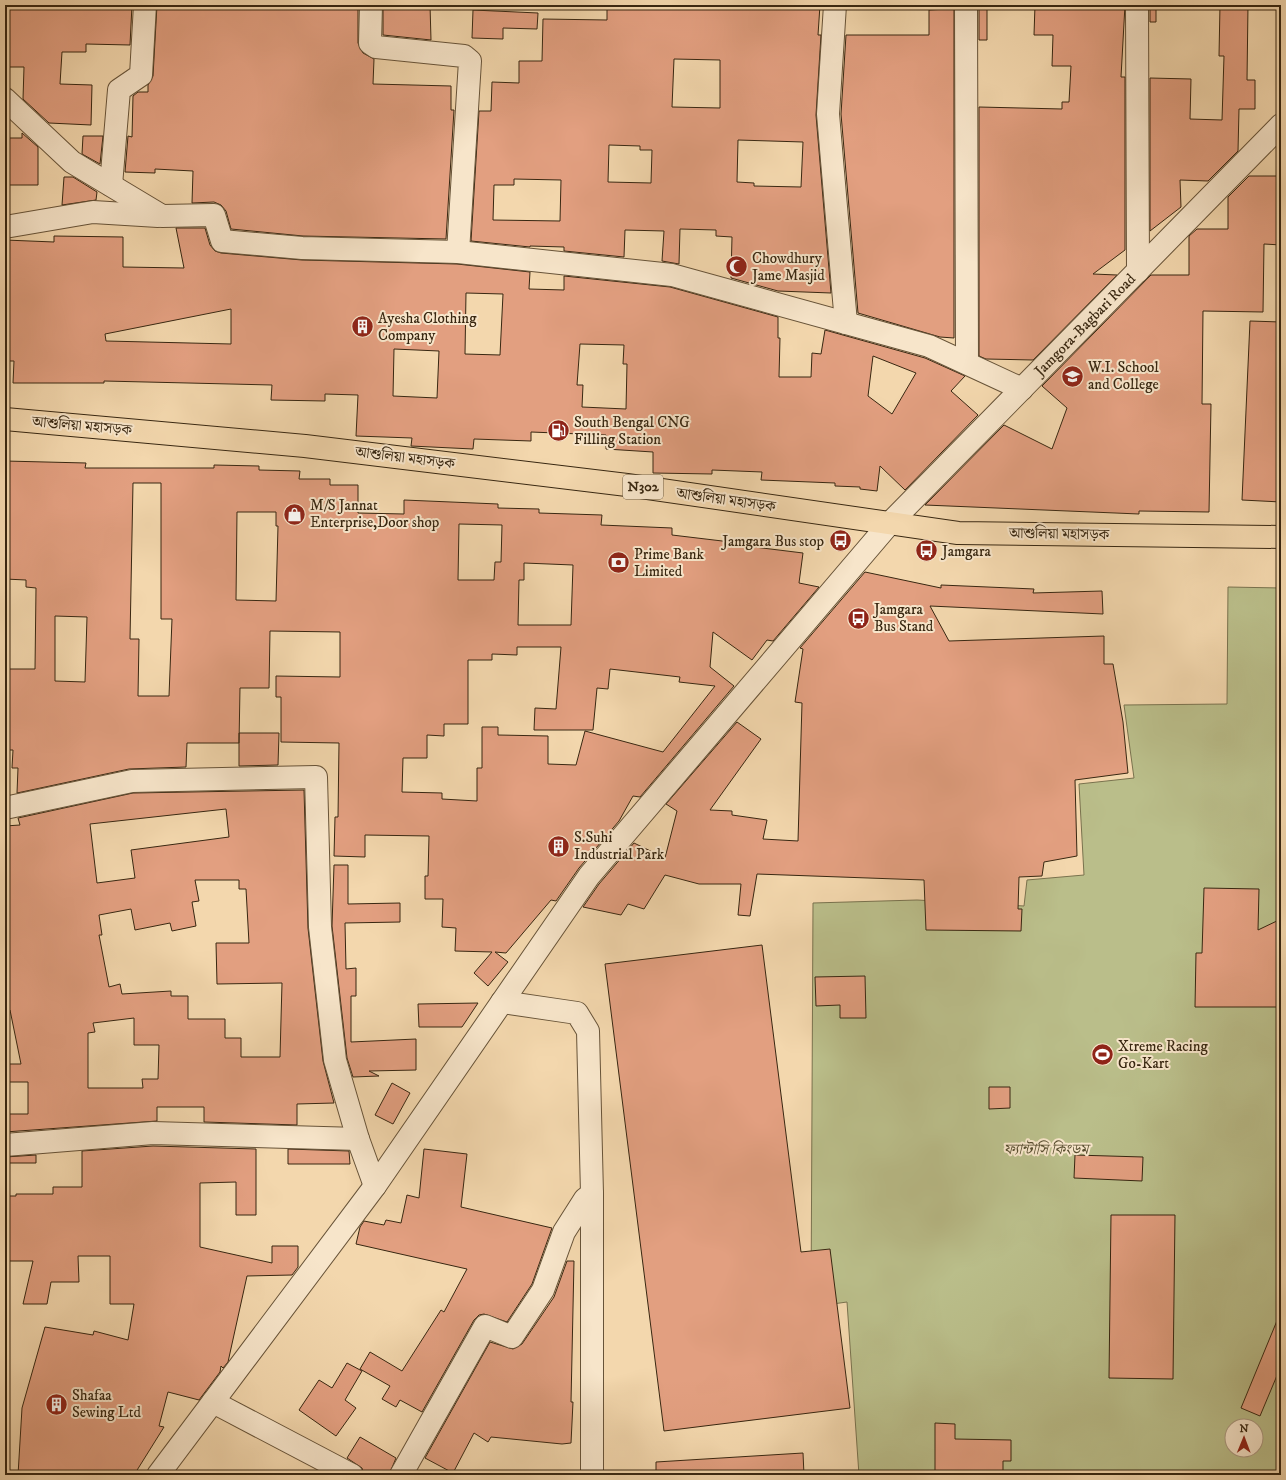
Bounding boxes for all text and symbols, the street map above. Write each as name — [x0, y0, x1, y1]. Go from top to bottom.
place label: Chowdhury Jame Masjid — [750, 249, 825, 285]
mosque icon: Chowdhury Jame Masjid — [724, 254, 750, 280]
street label: Jamgora-Bagbari Road — [1029, 269, 1140, 381]
place label: Ayesha Clothing Company — [378, 309, 477, 345]
building icon: Ayesha Clothing Company — [349, 314, 375, 340]
place label: W.I. School and College — [1087, 358, 1159, 394]
school or university icon: W.I. School and College — [1060, 363, 1086, 389]
street label: আশুলিয়া মহাসড়ক — [30, 412, 133, 440]
place label: South Bengal CNG Filling Station — [574, 413, 690, 449]
fuel station icon: South Bengal CNG Filling Station — [545, 418, 571, 444]
street label: আশুলিয়া মহাসড়ক — [353, 442, 456, 474]
road number: N302 — [623, 475, 663, 499]
street label: আশুলিয়া মহাসড়ক — [674, 483, 777, 516]
place label: M/S Jannat Enterprise,Door shop — [310, 496, 440, 532]
shop icon: M/S Jannat Enterprise,Door shop — [282, 501, 308, 527]
street label: আশুলিয়া মহাসড়ক — [1008, 524, 1110, 544]
bus stop icon: Jamgara Bus stop — [827, 528, 853, 554]
place label: Jamgara Bus stop — [720, 532, 824, 551]
bus stop icon: Jamgara — [913, 538, 939, 564]
place label: Jamgara — [940, 542, 992, 561]
place label: Prime Bank Limited — [634, 545, 705, 581]
bank icon: Prime Bank Limited — [605, 550, 631, 576]
place label: Jamgara Bus Stand — [872, 600, 934, 636]
bus stop icon: Jamgara Bus Stand — [845, 605, 871, 631]
place label: S.Suhi Industrial Park — [574, 828, 665, 864]
building icon: S.Suhi Industrial Park — [546, 833, 572, 859]
place label: Xtreme Racing Go-Kart — [1118, 1037, 1208, 1073]
sports icon: Xtreme Racing Go-Kart — [1089, 1042, 1115, 1068]
park label: ফ্যান্টাসি কিংডম — [1004, 1140, 1091, 1159]
place label: Shafaa Sewing Ltd — [72, 1386, 141, 1422]
building icon: Shafaa Sewing Ltd — [44, 1391, 70, 1417]
north arrow — [1224, 1418, 1264, 1458]
text: N — [1240, 1422, 1249, 1436]

